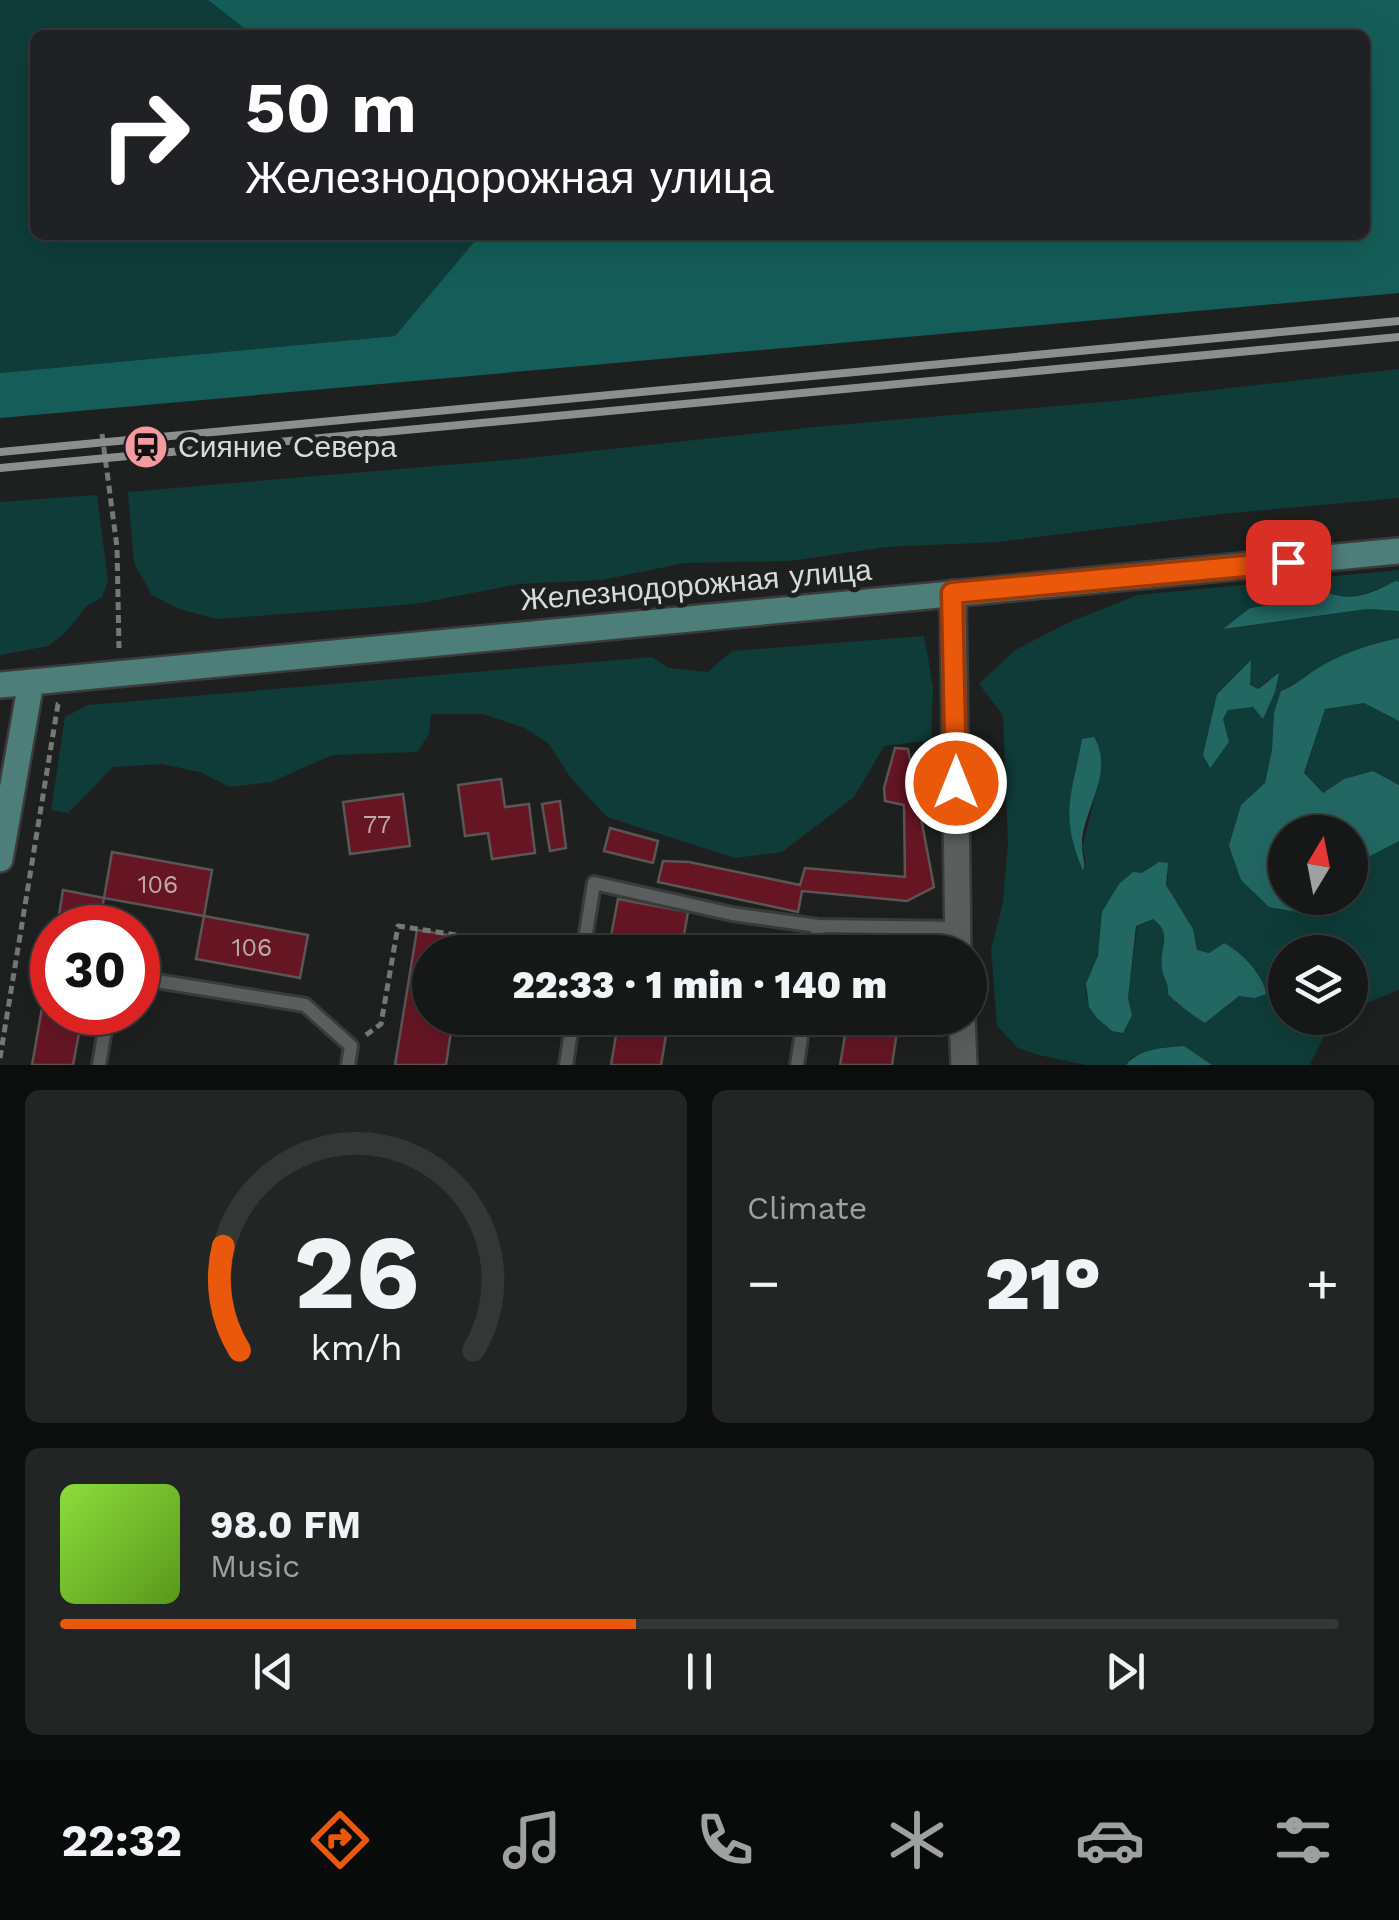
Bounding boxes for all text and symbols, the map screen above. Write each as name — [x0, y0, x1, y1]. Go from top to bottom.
text: 50 m — [245, 67, 417, 149]
icon: right — [80, 70, 210, 200]
text: Железнодорожная улица — [245, 151, 774, 204]
station icon: Сияние Севера — [123, 424, 169, 470]
place label: Сияние Севера — [178, 429, 397, 464]
pin — [1246, 520, 1331, 605]
icon: arrive — [1261, 535, 1316, 590]
street label: Железнодорожная улица — [519, 552, 873, 617]
position arrow — [904, 731, 1008, 835]
house number: 77 — [363, 810, 391, 839]
north arrow — [1268, 815, 1368, 915]
map controls — [1268, 815, 1368, 1035]
house number: 106 — [138, 870, 178, 899]
speed limit sign: 30 — [30, 905, 160, 1035]
house number: 106 — [232, 933, 272, 962]
button: layers — [1268, 935, 1368, 1035]
text: 22:33 · 1 min · 140 m — [512, 963, 887, 1007]
text: Climate — [747, 1189, 867, 1227]
text: 26 — [293, 1211, 419, 1333]
text: 21° — [985, 1239, 1101, 1327]
text: − — [747, 1251, 780, 1315]
text: + — [1306, 1251, 1339, 1315]
text: km/h — [310, 1327, 402, 1369]
text: 98.0 FM — [210, 1503, 361, 1547]
text: Music — [210, 1547, 300, 1585]
icon: previous — [246, 1644, 301, 1699]
icon: pause — [672, 1644, 727, 1699]
icon: next — [1098, 1644, 1153, 1699]
icon: directions — [305, 1805, 375, 1875]
icon: music — [497, 1805, 567, 1875]
icon: phone — [690, 1805, 760, 1875]
icon: climate — [882, 1805, 952, 1875]
icon: car — [1075, 1805, 1145, 1875]
icon: filters — [1268, 1805, 1338, 1875]
text: 22:32 — [61, 1814, 182, 1867]

